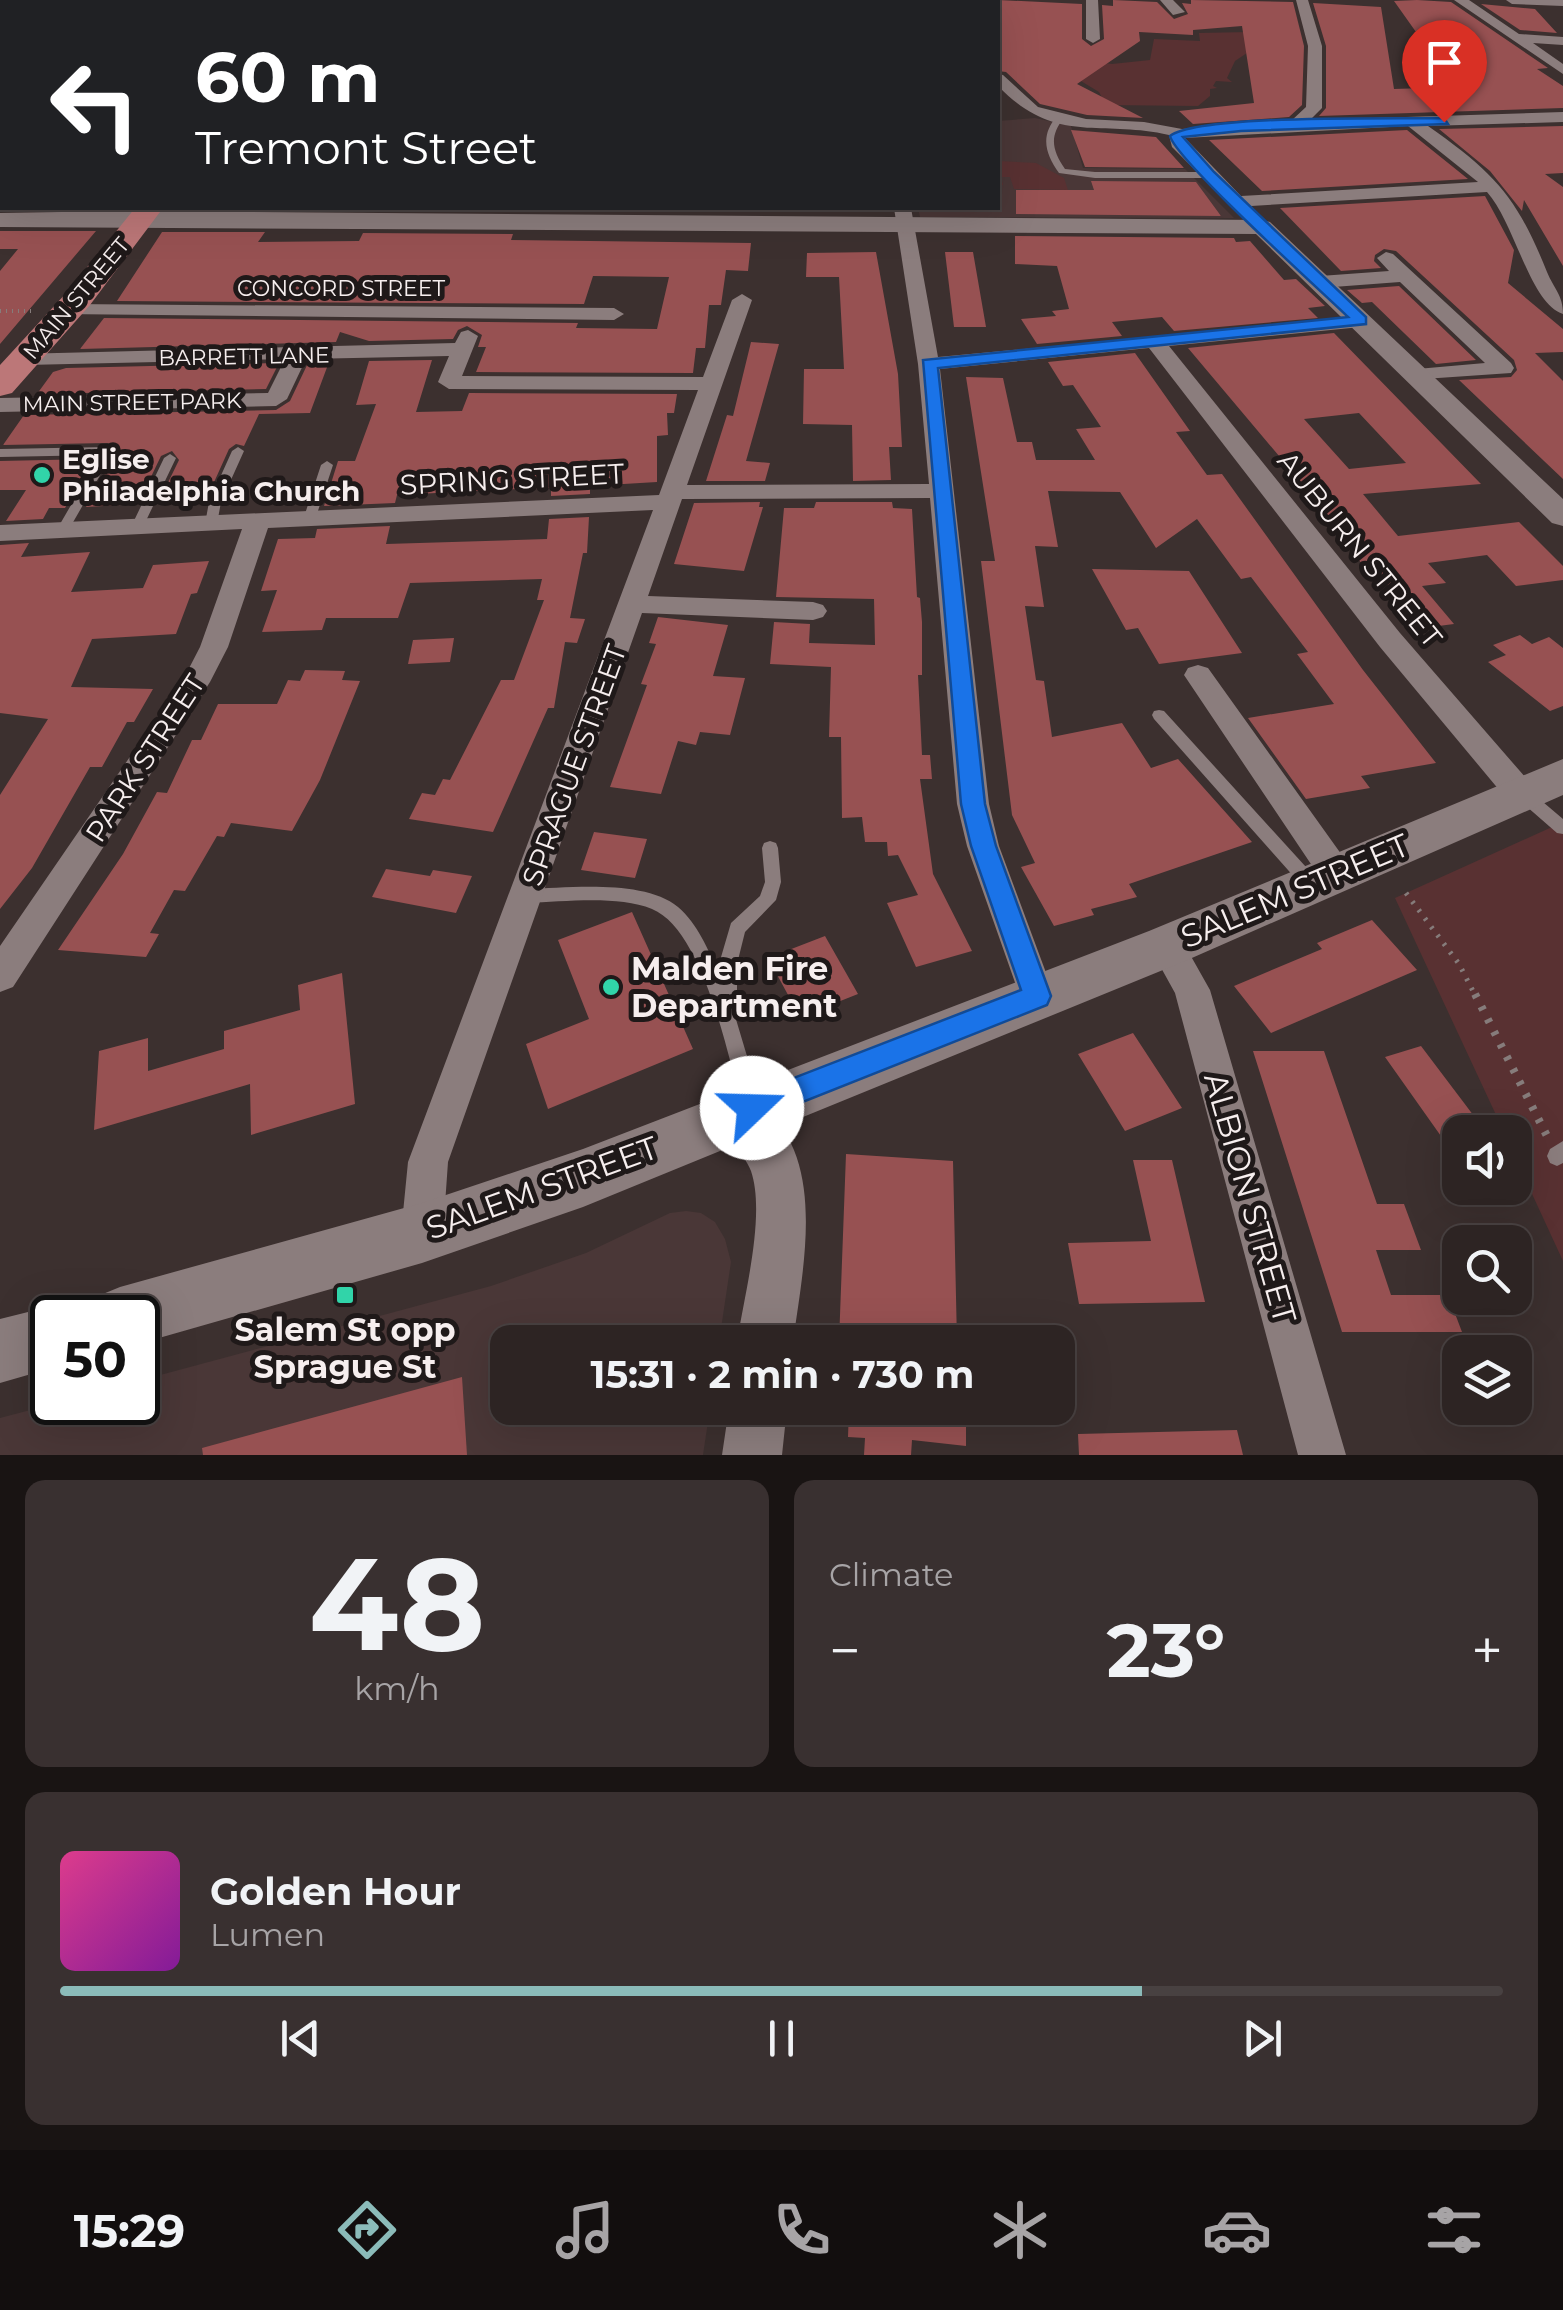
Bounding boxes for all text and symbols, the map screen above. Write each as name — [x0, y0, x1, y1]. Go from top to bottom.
pin — [1402, 20, 1487, 123]
text: 60 m — [195, 34, 380, 120]
icon: arrive — [1417, 35, 1472, 90]
icon: left — [30, 40, 160, 170]
text: Tremont Street — [195, 120, 537, 175]
street label: MAIN STREET — [18, 232, 135, 365]
street label: CONCORD STREET — [237, 275, 445, 302]
street label: BARRETT LANE — [158, 342, 330, 371]
street label: MAIN STREET PARK — [22, 387, 242, 418]
place label: Eglise Philadelphia Church — [62, 442, 360, 508]
street label: AUBURN STREET — [1271, 444, 1449, 654]
street label: SPRING STREET — [399, 456, 625, 502]
marker: Eglise Philadelphia Church — [31, 464, 53, 486]
street label: SPRAGUE STREET — [515, 640, 633, 890]
street label: PARK STREET — [78, 668, 212, 848]
street label: SALEM STREET — [1175, 825, 1415, 956]
place label: Malden Fire Department — [631, 949, 837, 1025]
marker: Malden Fire Department — [600, 976, 622, 998]
position arrow — [700, 1056, 804, 1160]
street label: ALBION STREET — [1196, 1068, 1305, 1328]
map controls — [1442, 1115, 1532, 1425]
button: sound — [1442, 1115, 1532, 1205]
street label: SALEM STREET — [421, 1127, 664, 1248]
button: search — [1442, 1225, 1532, 1315]
marker: Salem St opp Sprague St — [334, 1284, 356, 1306]
speed limit sign: 50 — [30, 1295, 160, 1425]
place label: Salem St opp Sprague St — [234, 1310, 456, 1386]
button: layers — [1442, 1335, 1532, 1425]
text: 15:31 · 2 min · 730 m — [591, 1351, 974, 1398]
text: 48 — [309, 1524, 485, 1683]
text: Climate — [829, 1555, 953, 1594]
text: 23° — [1107, 1604, 1225, 1696]
text: − — [829, 1617, 861, 1684]
text: + — [1471, 1617, 1503, 1684]
text: km/h — [354, 1669, 440, 1708]
text: Golden Hour — [210, 1868, 461, 1915]
text: Lumen — [210, 1915, 325, 1954]
icon: previous — [273, 2011, 328, 2066]
icon: pause — [754, 2011, 809, 2066]
icon: next — [1235, 2011, 1290, 2066]
icon: directions — [332, 2195, 402, 2265]
icon: music — [550, 2195, 620, 2265]
icon: phone — [767, 2195, 837, 2265]
icon: climate — [985, 2195, 1055, 2265]
icon: car — [1202, 2195, 1272, 2265]
icon: filters — [1419, 2195, 1489, 2265]
text: 15:29 — [74, 2203, 185, 2258]

